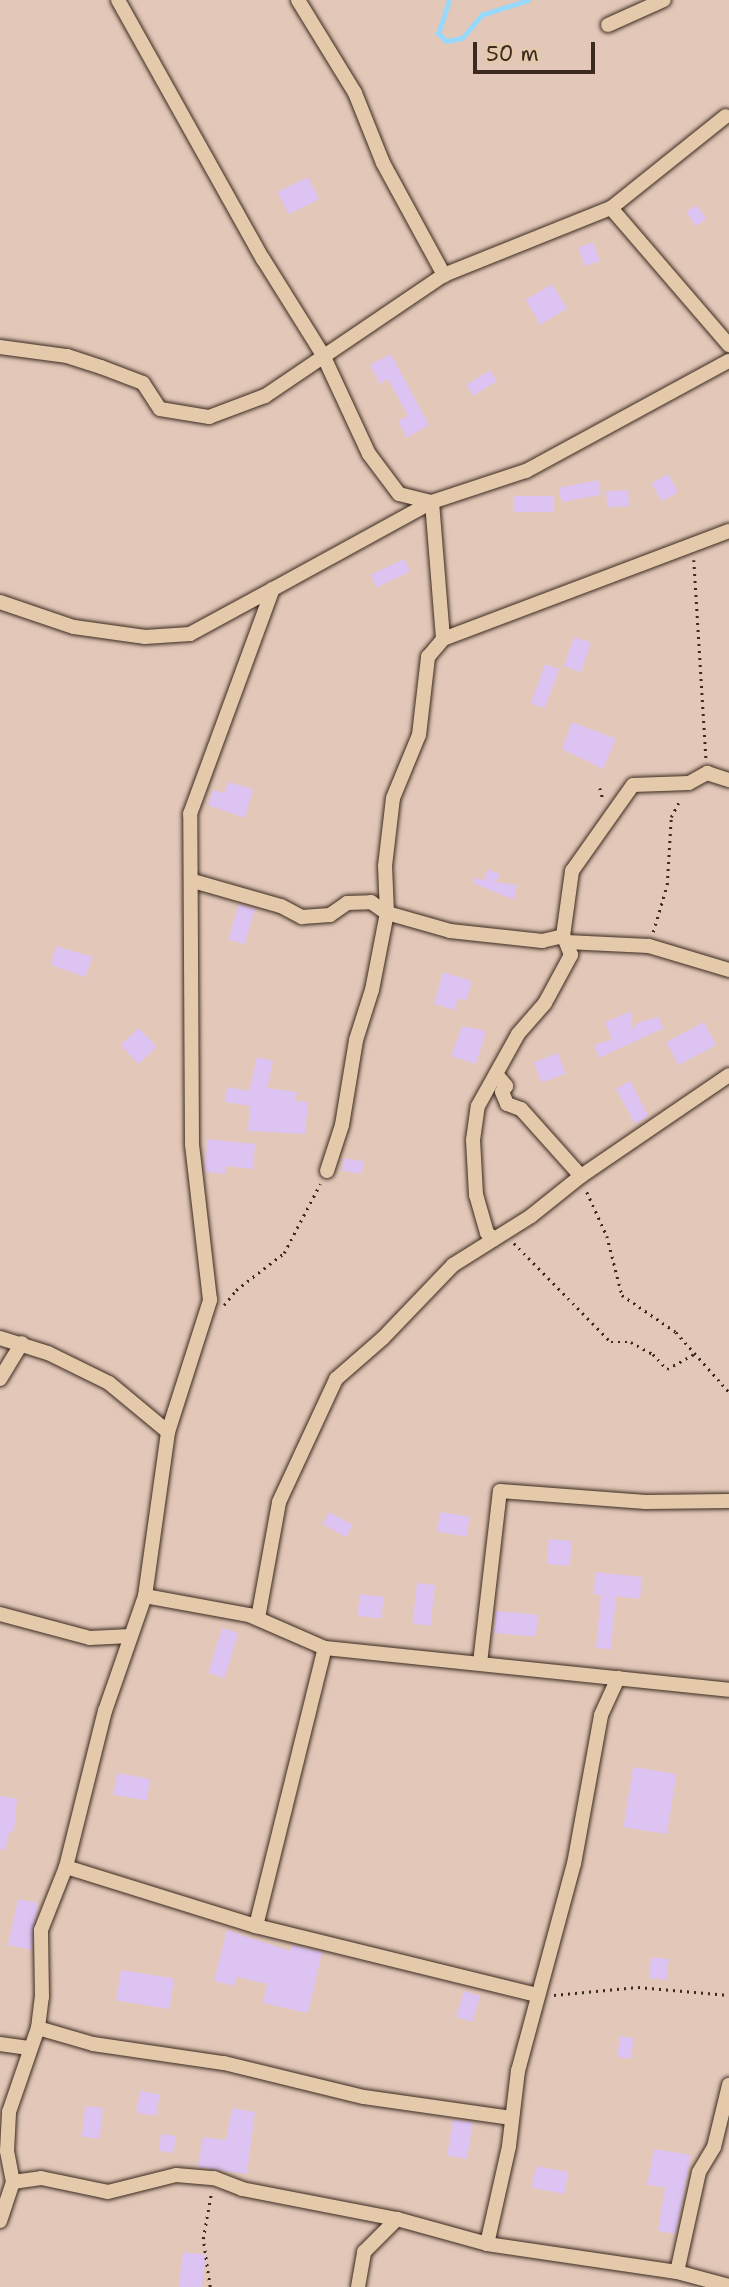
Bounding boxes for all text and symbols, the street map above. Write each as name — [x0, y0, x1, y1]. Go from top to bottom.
scale bar — [477, 28, 600, 72]
text: 50 m — [486, 40, 539, 68]

